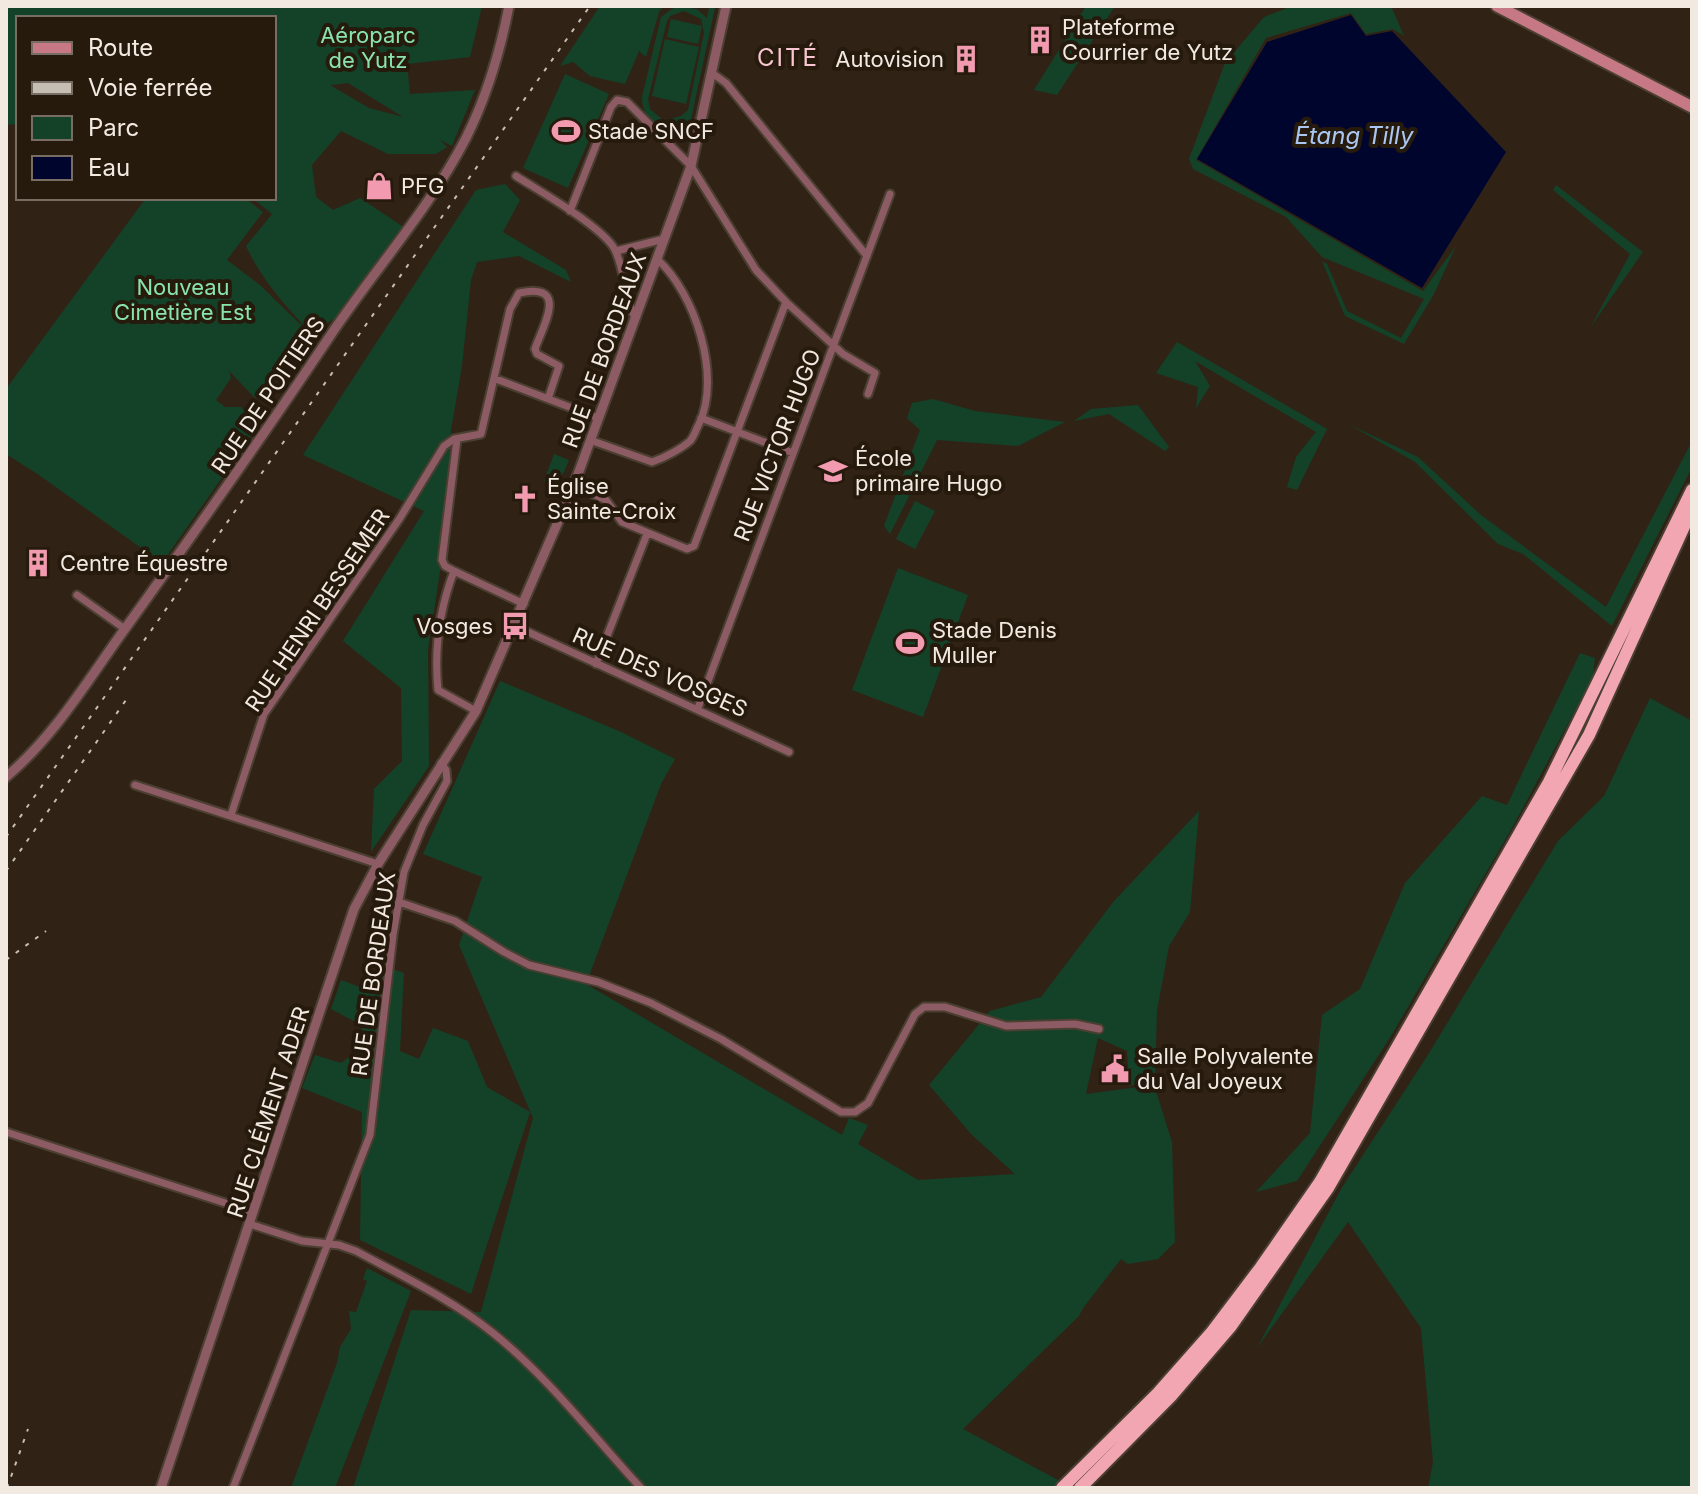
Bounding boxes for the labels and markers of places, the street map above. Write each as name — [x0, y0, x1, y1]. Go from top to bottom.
place label: Plateforme Courrier de Yutz — [1062, 14, 1233, 65]
building icon: Plateforme Courrier de Yutz — [1025, 25, 1055, 55]
building icon: Autovision — [951, 44, 981, 74]
place label: Autovision — [835, 46, 944, 72]
sports icon: Stade SNCF — [551, 116, 581, 146]
place label: Stade SNCF — [588, 118, 714, 144]
shop icon: PFG — [364, 171, 394, 201]
place label: PFG — [401, 173, 444, 199]
place label: École primaire Hugo — [855, 445, 1002, 496]
school or university icon: École primaire Hugo — [818, 456, 848, 486]
place label: Église Sainte-Croix — [547, 473, 676, 524]
church icon: Église Sainte-Croix — [510, 484, 540, 514]
building icon: Centre Équestre — [23, 548, 53, 578]
place label: Centre Équestre — [60, 550, 228, 576]
bus stop icon: Vosges — [500, 611, 530, 641]
place label: Vosges — [416, 613, 493, 639]
place label: Stade Denis Muller — [932, 617, 1057, 668]
sports icon: Stade Denis Muller — [895, 628, 925, 658]
place label: Salle Polyvalente du Val Joyeux — [1137, 1043, 1314, 1094]
public building icon: Salle Polyvalente du Val Joyeux — [1100, 1054, 1130, 1084]

